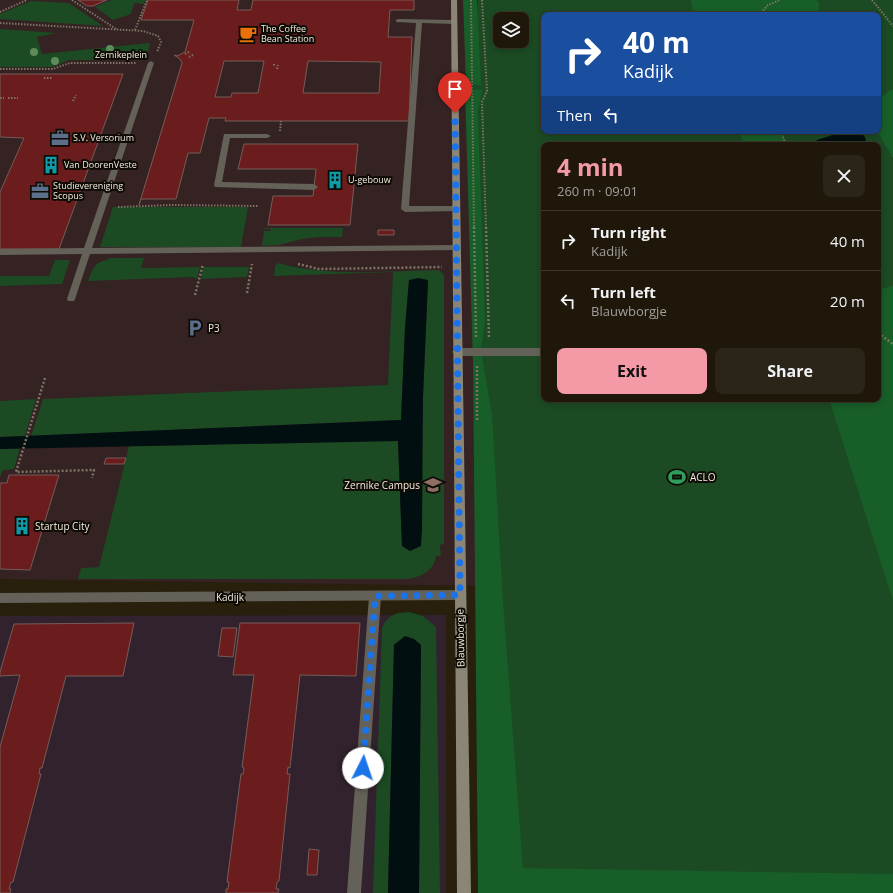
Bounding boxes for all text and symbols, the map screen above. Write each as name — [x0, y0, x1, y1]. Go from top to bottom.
map controls — [493, 12, 529, 48]
button: layers — [493, 12, 529, 48]
place label: The Coffee Bean Station — [261, 22, 314, 45]
text: 40 m — [623, 23, 690, 61]
cafe icon: The Coffee Bean Station — [238, 24, 258, 44]
icon: right — [557, 28, 609, 80]
street label: Zernikeplein — [95, 48, 147, 61]
text: Kadijk — [623, 59, 674, 83]
pin — [438, 72, 472, 113]
icon: arrive — [444, 78, 466, 100]
icon: left — [600, 104, 622, 126]
text: Then — [557, 105, 592, 125]
office icon: S.V. Versorium — [50, 128, 70, 148]
place label: S.V. Versorium — [73, 131, 134, 144]
text: 4 min — [557, 150, 624, 183]
building icon: Van DoorenVeste — [41, 155, 61, 175]
button: close — [823, 155, 865, 197]
place label: Van DoorenVeste — [64, 158, 137, 171]
building icon: U-gebouw — [325, 170, 345, 190]
place label: U-gebouw — [348, 173, 391, 186]
place label: Studievereniging Scopus — [53, 179, 123, 202]
office icon: Studievereniging Scopus — [30, 181, 50, 201]
text: 260 m · 09:01 — [557, 182, 638, 200]
text: Turn right — [591, 222, 666, 242]
icon: right — [557, 230, 579, 252]
text: 40 m — [830, 231, 865, 251]
text: Kadijk — [591, 242, 628, 260]
text: Turn left — [591, 282, 656, 302]
icon: left — [557, 290, 579, 312]
text: 20 m — [830, 291, 865, 311]
text: Blauwborgje — [591, 302, 667, 320]
parking icon: P3 — [185, 318, 205, 338]
place label: P3 — [208, 321, 220, 335]
button: Exit — [557, 348, 707, 394]
button: Share — [715, 348, 865, 394]
sports icon: ACLO — [667, 467, 687, 487]
place label: ACLO — [690, 470, 716, 484]
school or university icon: Zernike Campus — [423, 475, 443, 495]
place label: Zernike Campus — [344, 478, 420, 492]
building icon: Startup City — [12, 516, 32, 536]
place label: Startup City — [35, 519, 90, 533]
street label: Kadijk — [216, 590, 245, 604]
street label: Blauwborgje — [452, 608, 468, 667]
position arrow — [342, 747, 384, 789]

